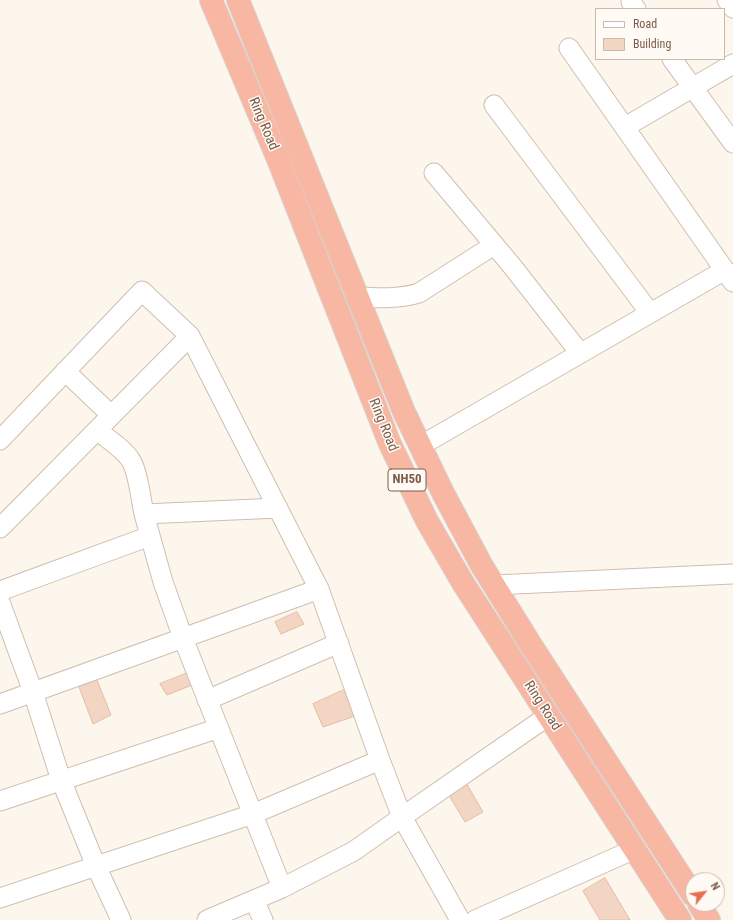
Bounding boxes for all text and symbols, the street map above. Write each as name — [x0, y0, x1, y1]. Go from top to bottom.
legend — [595, 8, 725, 60]
text: Road — [633, 17, 657, 31]
text: Building — [633, 37, 671, 51]
street label: Ring Road — [244, 95, 282, 153]
street label: Ring Road — [365, 396, 401, 454]
road number: NH50 — [388, 469, 426, 491]
street label: Ring Road — [520, 678, 564, 734]
north arrow — [685, 872, 725, 912]
text: N — [708, 880, 722, 892]

